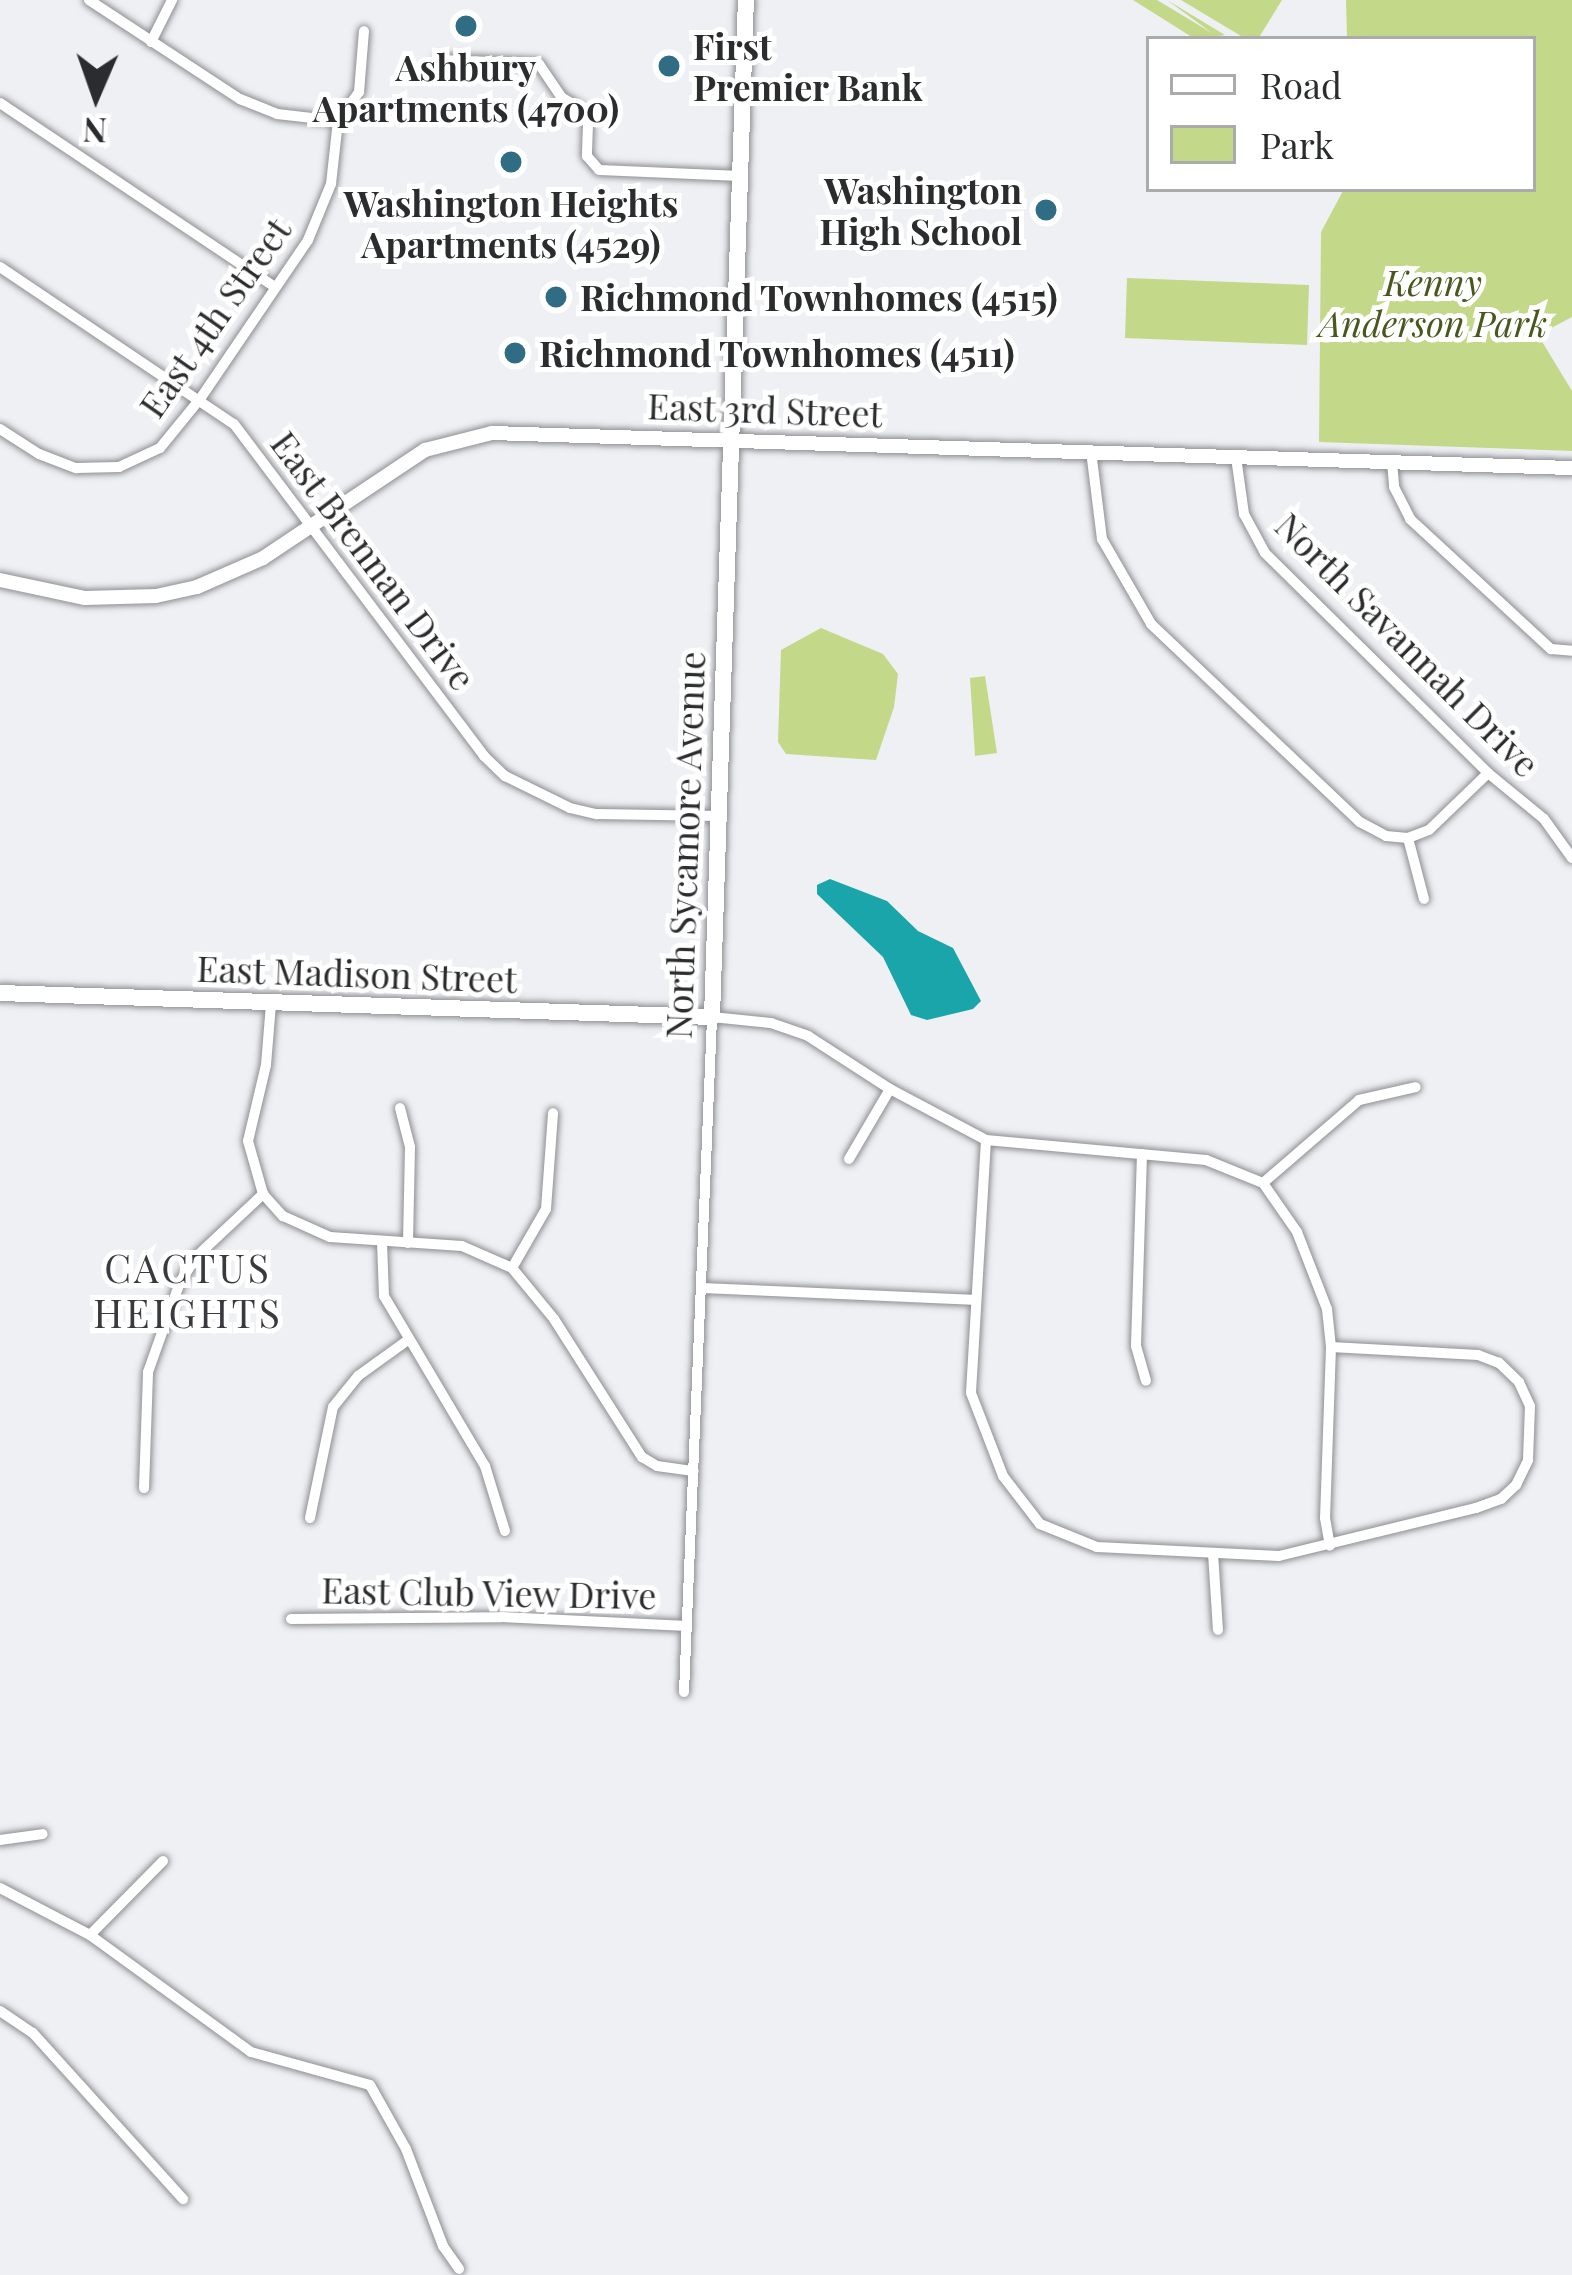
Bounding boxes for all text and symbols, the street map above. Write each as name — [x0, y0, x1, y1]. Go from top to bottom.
marker: Ashbury Apartments (4700) — [453, 13, 479, 39]
place label: First Premier Bank — [693, 23, 923, 108]
north arrow — [36, 36, 156, 156]
legend — [1146, 36, 1536, 192]
place label: Ashbury Apartments (4700) — [313, 44, 619, 129]
marker: First Premier Bank — [656, 53, 682, 79]
text: Road — [1260, 60, 1342, 108]
text: N — [82, 110, 107, 154]
text: Park — [1260, 120, 1334, 168]
marker: Washington Heights Apartments (4529) — [498, 149, 524, 175]
place label: Washington High School — [819, 167, 1022, 252]
place label: Washington Heights Apartments (4529) — [344, 180, 678, 265]
marker: Washington High School — [1033, 197, 1059, 223]
street label: East 4th Street — [129, 208, 299, 426]
park label: Kenny Anderson Park — [1319, 259, 1547, 344]
place label: Richmond Townhomes (4515) — [580, 275, 1059, 319]
marker: Richmond Townhomes (4515) — [543, 284, 569, 310]
place label: Richmond Townhomes (4511) — [539, 331, 1016, 375]
marker: Richmond Townhomes (4511) — [502, 340, 528, 366]
street label: East 3rd Street — [646, 383, 884, 435]
street label: East Brennan Drive — [263, 422, 485, 698]
street label: North Savannah Drive — [1267, 503, 1549, 785]
street label: North Sycamore Avenue — [656, 650, 712, 1040]
street label: East Madison Street — [196, 946, 518, 1000]
district label: CACTUS HEIGHTS — [93, 1245, 283, 1336]
street label: East Club View Drive — [320, 1567, 658, 1617]

